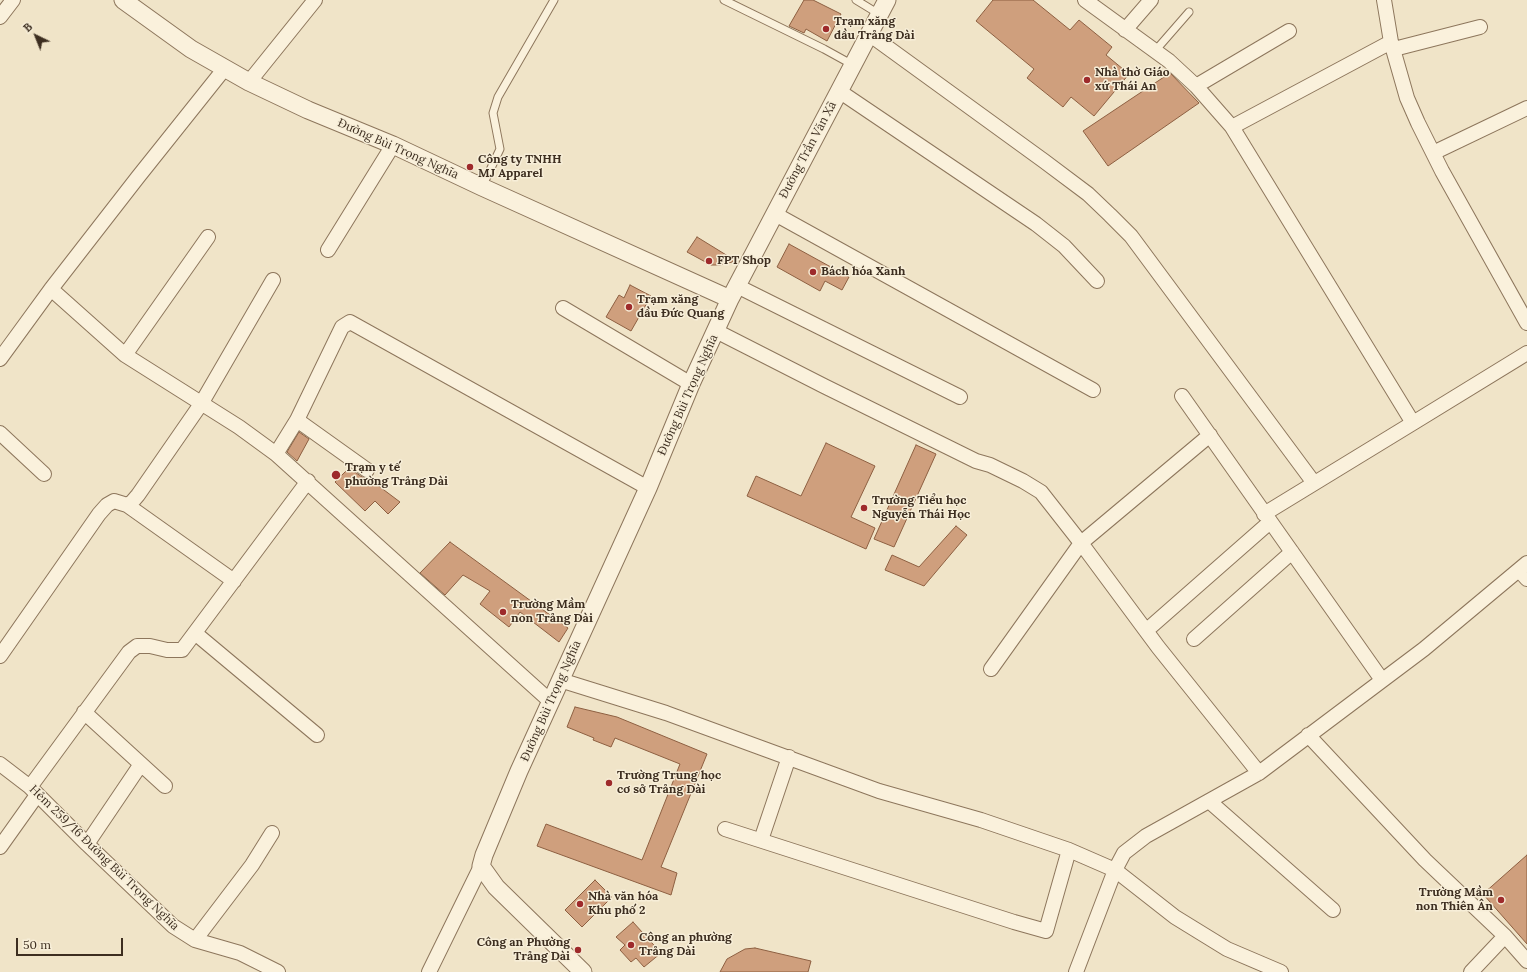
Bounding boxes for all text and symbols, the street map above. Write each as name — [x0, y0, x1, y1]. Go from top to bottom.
place label: Trạm xăng dầu Trảng Dài — [834, 15, 915, 43]
north arrow — [16, 16, 56, 56]
text: B — [20, 20, 35, 35]
marker: Trạm xăng dầu Trảng Dài — [821, 24, 831, 34]
place label: Nhà thờ Giáo xứ Thái An — [1095, 66, 1170, 94]
marker: Nhà thờ Giáo xứ Thái An — [1082, 75, 1092, 85]
street label: Đường Trần Văn Xã — [776, 99, 840, 201]
street label: Đường Bùi Trọng Nghĩa — [335, 116, 461, 182]
place label: Công ty TNHH MJ Apparel — [478, 153, 562, 181]
marker: Công ty TNHH MJ Apparel — [465, 162, 475, 172]
place label: FPT Shop — [717, 254, 771, 268]
marker: FPT Shop — [704, 256, 714, 266]
place label: Bách hóa Xanh — [821, 265, 906, 279]
marker: Bách hóa Xanh — [808, 267, 818, 277]
place label: Trạm xăng dầu Đức Quang — [637, 293, 724, 321]
marker: Trạm xăng dầu Đức Quang — [624, 302, 634, 312]
street label: Đường Bùi Trọng Nghĩa — [655, 332, 721, 458]
place label: Trạm y tế phường Trảng Dài — [345, 461, 448, 489]
marker: Trạm y tế phường Trảng Dài — [330, 469, 342, 481]
place label: Trường Tiểu học Nguyễn Thái Học — [872, 494, 970, 522]
marker: Trường Tiểu học Nguyễn Thái Học — [859, 503, 869, 513]
place label: Trường Mầm non Trảng Dài — [511, 598, 593, 626]
marker: Trường Mầm non Trảng Dài — [498, 607, 508, 617]
street label: Đường Bùi Trọng Nghĩa — [518, 638, 584, 764]
place label: Trường Trung học cơ sở Trảng Dài — [617, 769, 721, 797]
marker: Trường Trung học cơ sở Trảng Dài — [604, 778, 614, 788]
street label: Hẻm 259/16 Đường Bùi Trọng Nghĩa — [26, 782, 182, 934]
place label: Trường Mầm non Thiên Ân — [1416, 886, 1493, 914]
place label: Nhà văn hóa Khu phố 2 — [588, 890, 658, 918]
marker: Trường Mầm non Thiên Ân — [1496, 895, 1506, 905]
marker: Nhà văn hóa Khu phố 2 — [575, 899, 585, 909]
scale bar — [18, 930, 125, 956]
place label: Công an phường Trảng Dài — [639, 931, 732, 959]
place label: Công an Phường Trảng Dài — [477, 936, 570, 964]
text: 50 m — [23, 937, 51, 952]
marker: Công an phường Trảng Dài — [626, 940, 636, 950]
marker: Công an Phường Trảng Dài — [573, 945, 583, 955]

